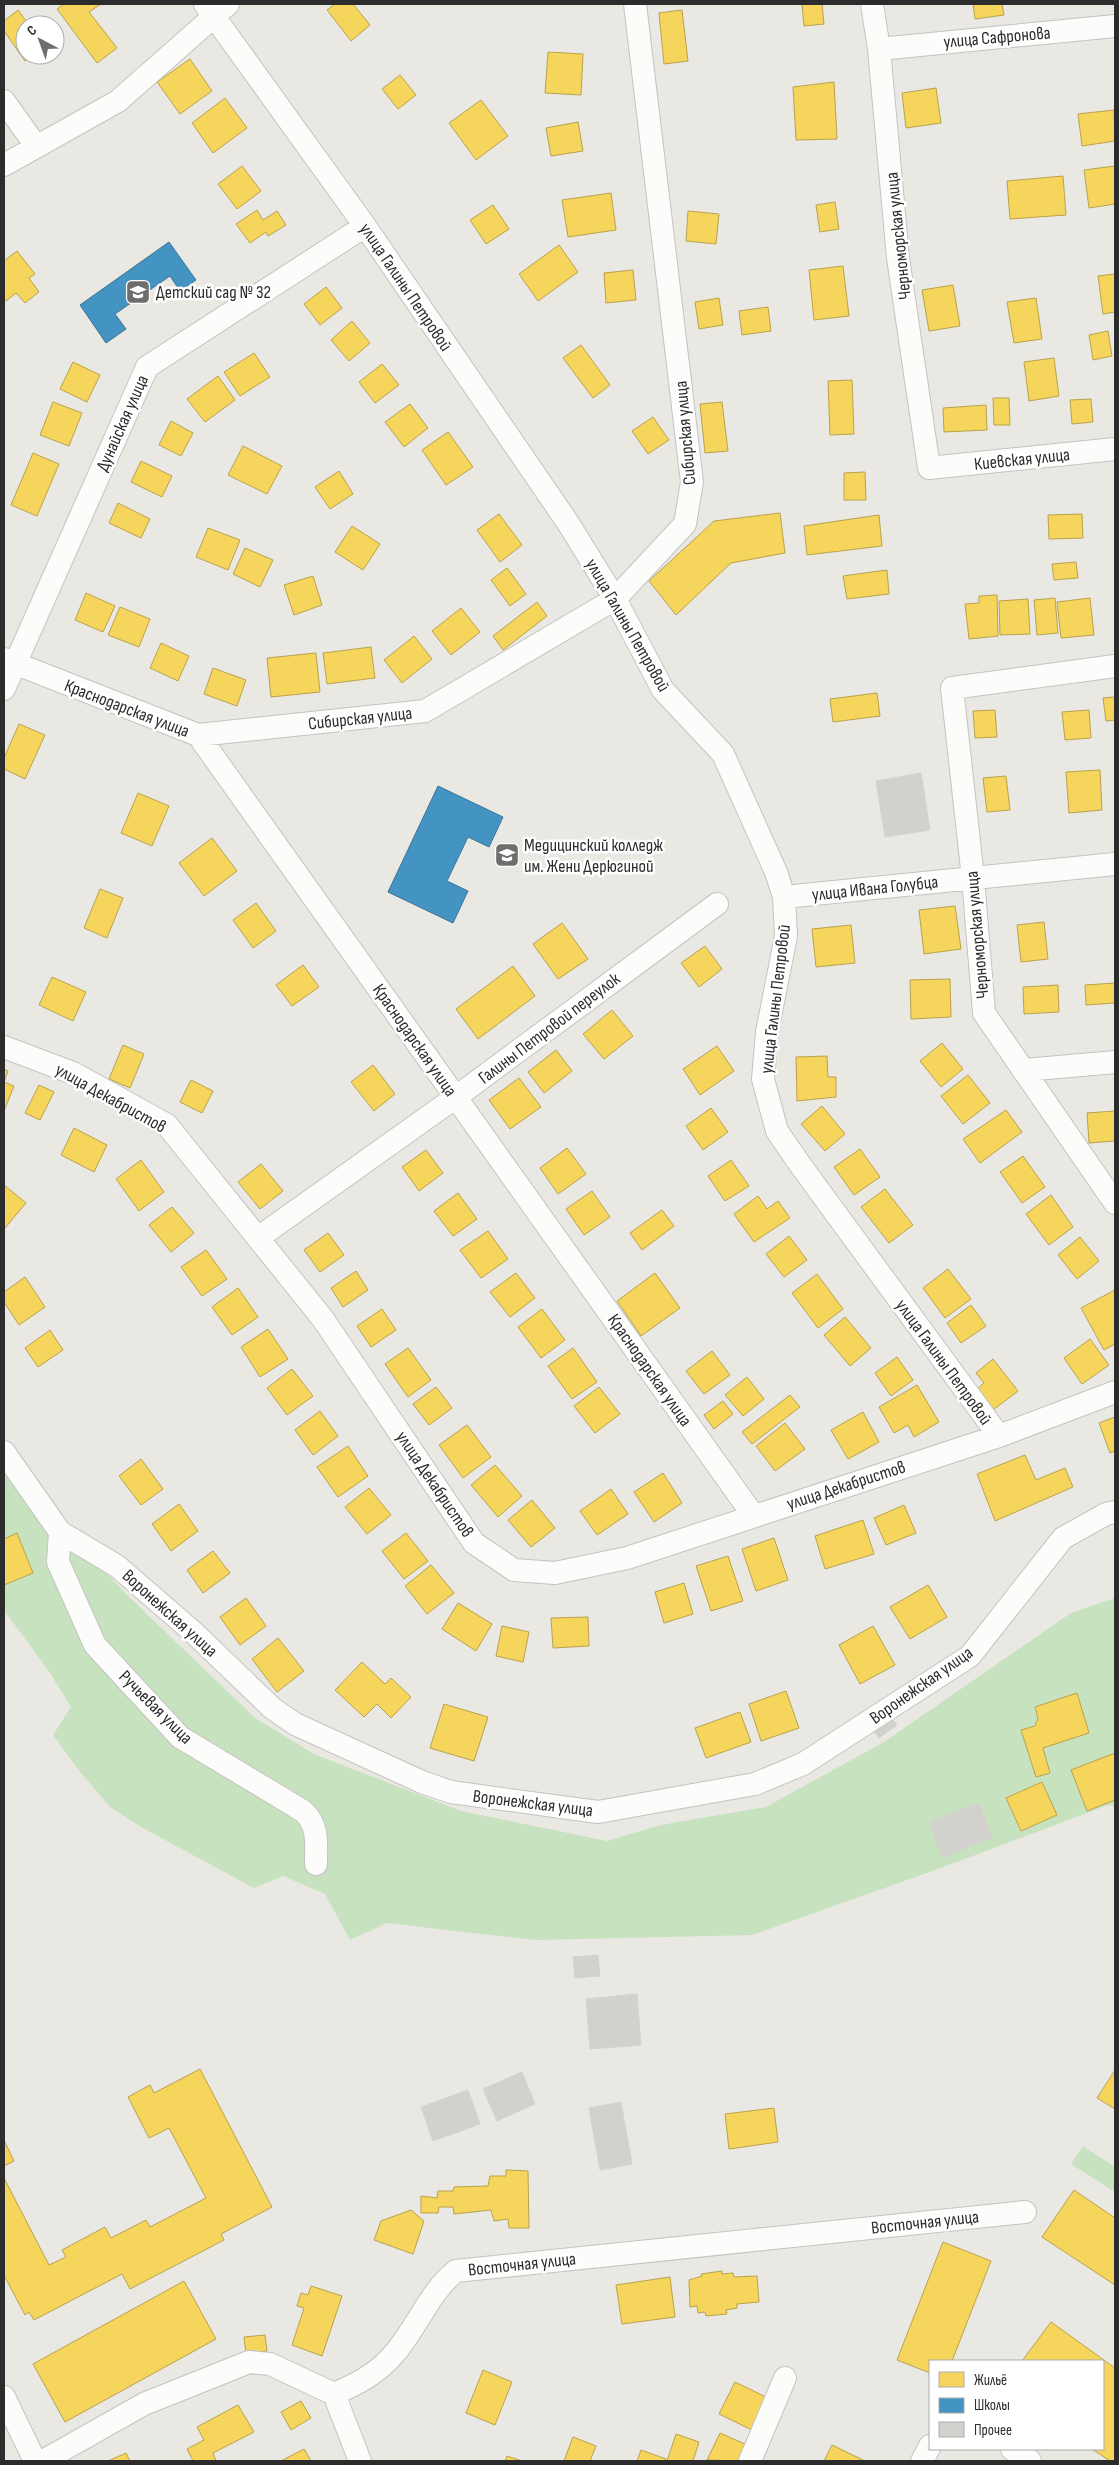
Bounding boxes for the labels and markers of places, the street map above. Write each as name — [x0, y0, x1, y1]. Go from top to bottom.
school or university icon: Детский сад № 32 — [125, 279, 151, 305]
place label: Детский сад № 32 — [156, 282, 271, 303]
place label: Медицинский колледж им. Жени Дерюгиной — [524, 835, 663, 877]
school or university icon: Медицинский колледж им. Жени Дерюгиной — [494, 842, 520, 868]

